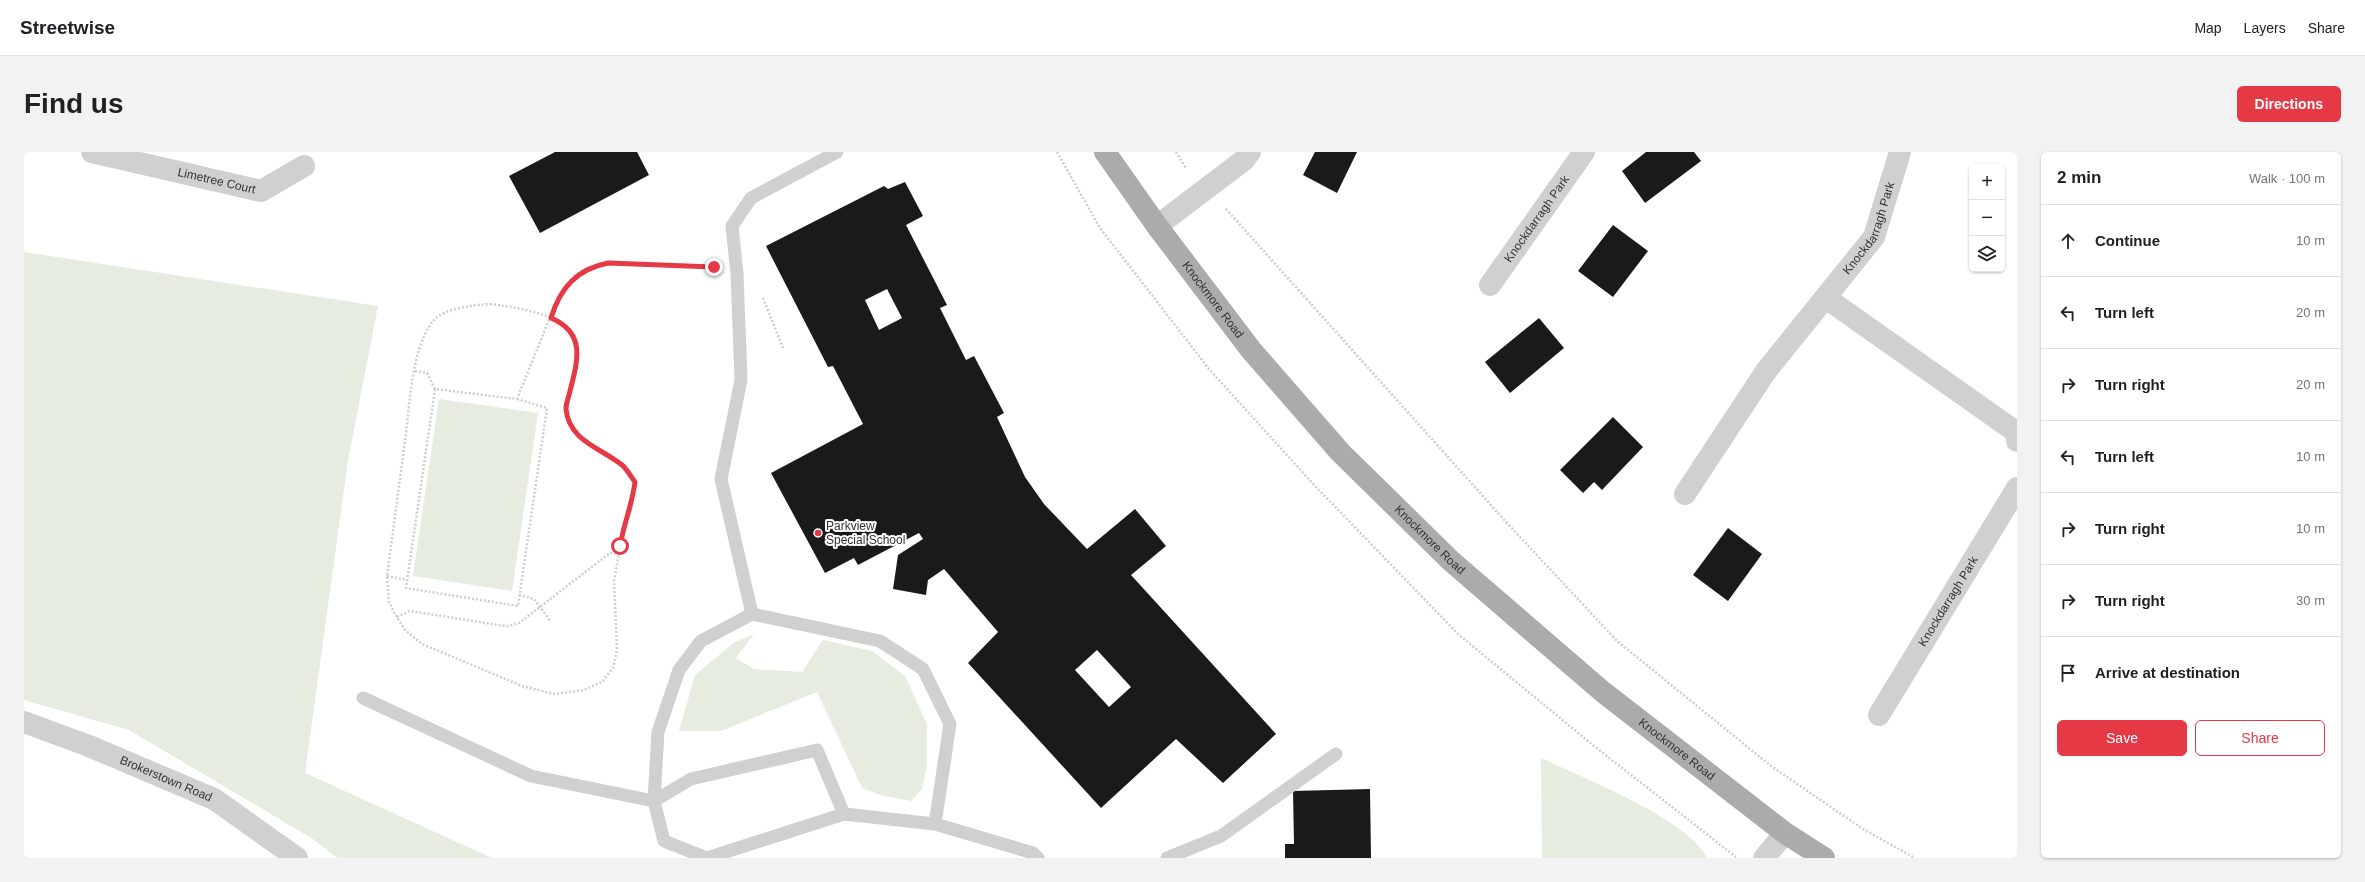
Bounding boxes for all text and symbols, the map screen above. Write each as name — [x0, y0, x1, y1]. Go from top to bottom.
text: Streetwise — [20, 17, 115, 38]
text: Map — [2194, 20, 2222, 36]
text: Layers — [2244, 20, 2286, 36]
text: Share — [2308, 20, 2345, 36]
button: Directions — [2237, 86, 2341, 122]
text: Find us — [24, 88, 124, 119]
map controls — [1969, 164, 2005, 272]
button: + — [1969, 164, 2005, 200]
street label: Limetree Court — [176, 165, 258, 197]
text: 2 min — [2057, 168, 2101, 187]
text: Walk · 100 m — [2249, 171, 2325, 186]
street label: Knockdarragh Park — [1501, 172, 1573, 265]
street label: Knockdarragh Park — [1840, 179, 1898, 277]
button: − — [1969, 200, 2005, 236]
icon: ahead — [2057, 230, 2079, 252]
text: Continue — [2095, 232, 2160, 249]
text: 10 m — [2296, 233, 2325, 248]
button: layers — [1969, 236, 2005, 272]
route end — [705, 258, 723, 276]
street label: Knockmore Road — [1179, 259, 1247, 341]
icon: left — [2057, 302, 2079, 324]
text: Turn left — [2095, 304, 2154, 321]
text: 20 m — [2296, 305, 2325, 320]
icon: right — [2057, 374, 2079, 396]
text: Turn right — [2095, 376, 2165, 393]
text: 20 m — [2296, 377, 2325, 392]
icon: left — [2057, 446, 2079, 468]
text: Turn left — [2095, 448, 2154, 465]
text: 10 m — [2296, 449, 2325, 464]
street label: Knockmore Road — [1392, 502, 1468, 577]
icon: right — [2057, 518, 2079, 540]
place label: Parkview Special School — [826, 519, 905, 547]
text: Turn right — [2095, 520, 2165, 537]
text: 10 m — [2296, 521, 2325, 536]
marker: Parkview Special School — [813, 528, 823, 538]
route start — [611, 537, 629, 555]
street label: Knockdarragh Park — [1915, 553, 1981, 649]
icon: right — [2057, 590, 2079, 612]
text: Turn right — [2095, 592, 2165, 609]
text: 30 m — [2296, 593, 2325, 608]
icon: arrive — [2057, 662, 2079, 684]
text: Arrive at destination — [2095, 664, 2240, 681]
street label: Knockmore Road — [1636, 715, 1718, 783]
button: Save — [2057, 720, 2187, 756]
button: Share — [2195, 720, 2325, 756]
street label: Brokerstown Road — [118, 753, 214, 804]

